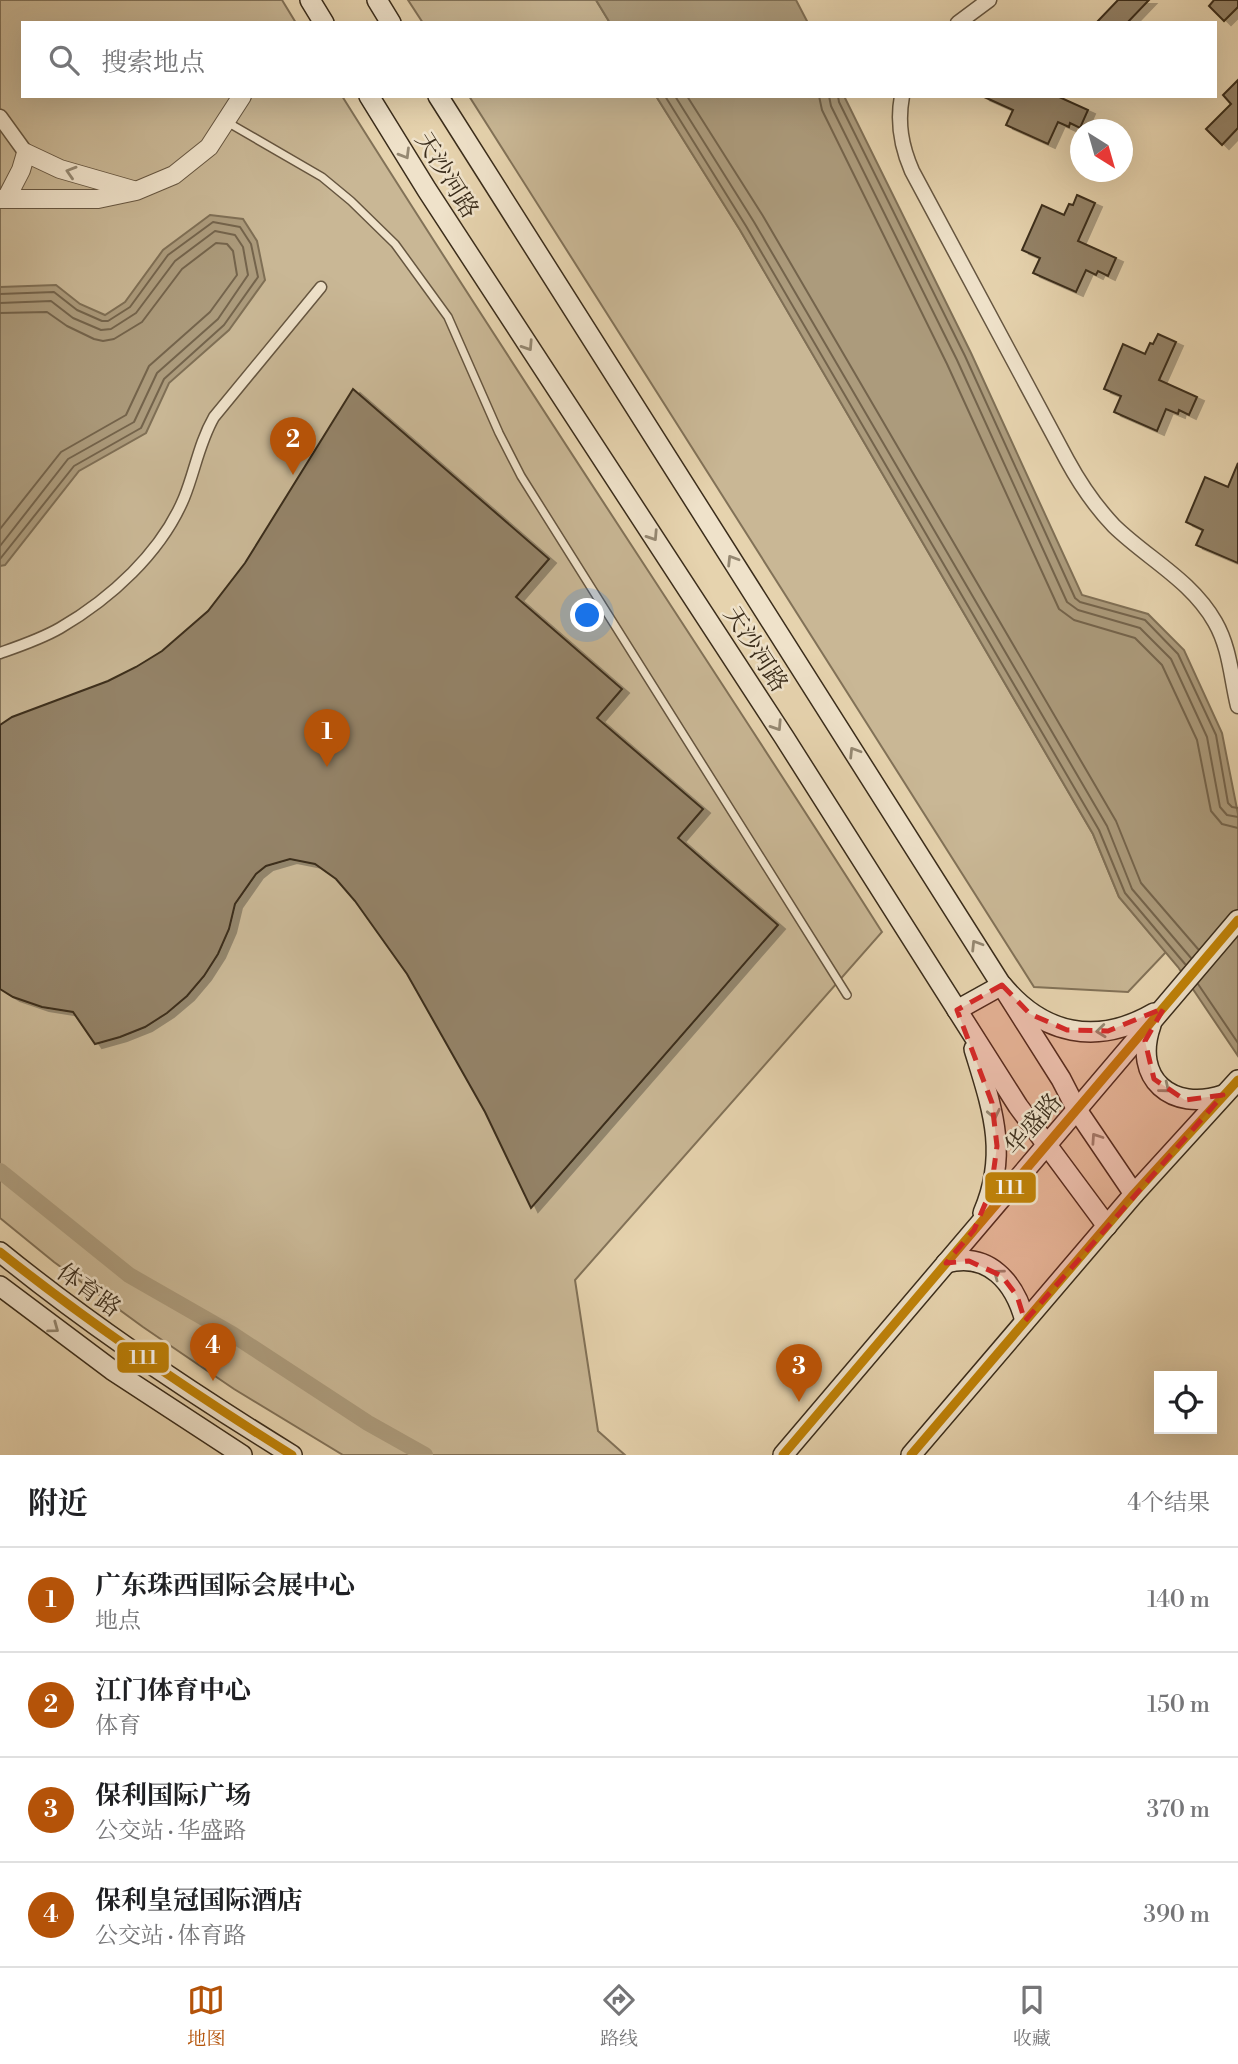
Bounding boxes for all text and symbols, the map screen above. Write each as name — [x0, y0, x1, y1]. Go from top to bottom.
search box — [21, 21, 1217, 98]
icon: search — [45, 41, 83, 79]
text: 搜索地点 — [101, 47, 205, 79]
north arrow — [1070, 119, 1133, 182]
street label: 天沙河路 — [408, 127, 484, 224]
one-way arrow — [396, 147, 409, 160]
one-way arrow — [65, 165, 77, 180]
one-way arrow — [520, 338, 533, 351]
pin: 2 — [270, 417, 316, 475]
one-way arrow — [644, 528, 657, 541]
one-way arrow — [728, 555, 741, 568]
your location — [570, 598, 604, 632]
street label: 天沙河路 — [716, 601, 794, 698]
pin: 1 — [304, 709, 350, 767]
one-way arrow — [769, 719, 782, 732]
one-way arrow — [850, 747, 863, 760]
one-way arrow — [971, 939, 984, 952]
one-way arrow — [1095, 1023, 1106, 1038]
one-way arrow — [1157, 1079, 1170, 1092]
street label: 华盛路 — [999, 1088, 1069, 1162]
one-way arrow — [985, 1107, 1000, 1119]
one-way arrow — [1092, 1133, 1104, 1146]
line badge: 111 — [984, 1171, 1037, 1204]
text: 111 — [996, 1176, 1024, 1200]
street label: 体育路 — [50, 1258, 126, 1324]
one-way arrow — [993, 1270, 1006, 1282]
one-way arrow — [46, 1320, 59, 1332]
pin: 4 — [190, 1323, 236, 1381]
line badge: 111 — [116, 1341, 170, 1374]
pin: 3 — [776, 1344, 822, 1402]
text: 111 — [129, 1346, 157, 1370]
map controls — [1154, 1371, 1217, 1434]
button: locate — [1154, 1371, 1217, 1434]
text: 附近 — [28, 1485, 88, 1523]
text: 4个结果 — [1127, 1489, 1210, 1517]
text: 广东珠西国际会展中心 — [95, 1570, 355, 1602]
text: 1 — [45, 1586, 57, 1614]
text: 140 m — [1147, 1586, 1210, 1614]
text: 地点 — [95, 1607, 141, 1635]
text: 江门体育中心 — [95, 1675, 251, 1707]
text: 2 — [44, 1691, 58, 1719]
text: 150 m — [1147, 1691, 1210, 1719]
text: 体育 — [95, 1712, 141, 1740]
text: 保利国际广场 — [95, 1780, 251, 1812]
text: 3 — [44, 1796, 58, 1824]
text: 370 m — [1147, 1796, 1210, 1824]
text: 公交站 · 华盛路 — [95, 1817, 246, 1845]
text: 保利皇冠国际酒店 — [95, 1885, 303, 1917]
text: 4 — [43, 1901, 59, 1929]
text: 390 m — [1143, 1901, 1210, 1929]
text: 公交站 · 体育路 — [95, 1922, 246, 1950]
tab: 地图 — [187, 1981, 225, 2051]
tab: 路线 — [600, 1981, 638, 2051]
tab: 收藏 — [1013, 1981, 1051, 2051]

